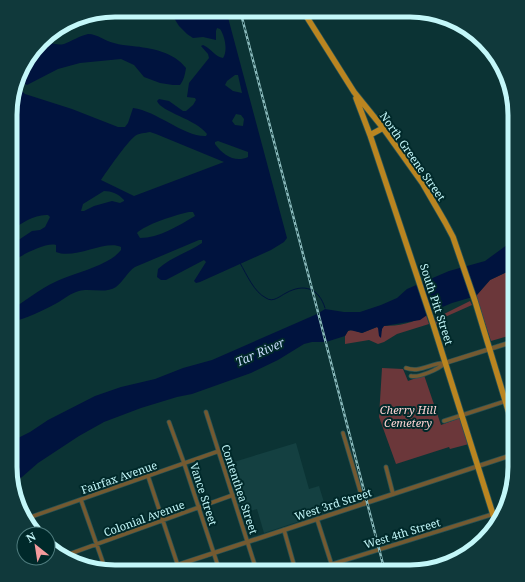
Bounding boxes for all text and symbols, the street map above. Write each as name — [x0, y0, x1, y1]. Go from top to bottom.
street label: North Greene Street — [377, 109, 449, 203]
street label: South Pitt Street — [417, 262, 457, 347]
water label: Tar River — [233, 333, 288, 370]
park label: Cherry Hill Cemetery — [380, 402, 437, 430]
street label: Contenthea Street — [218, 442, 262, 536]
street label: Fairfax Avenue — [79, 457, 159, 497]
street label: Vance Street — [187, 461, 221, 527]
street label: West 3rd Street — [293, 484, 374, 524]
street label: Colonial Avenue — [101, 496, 187, 540]
street label: West 4th Street — [362, 514, 442, 552]
north arrow — [16, 526, 56, 566]
text: N — [23, 528, 39, 546]

